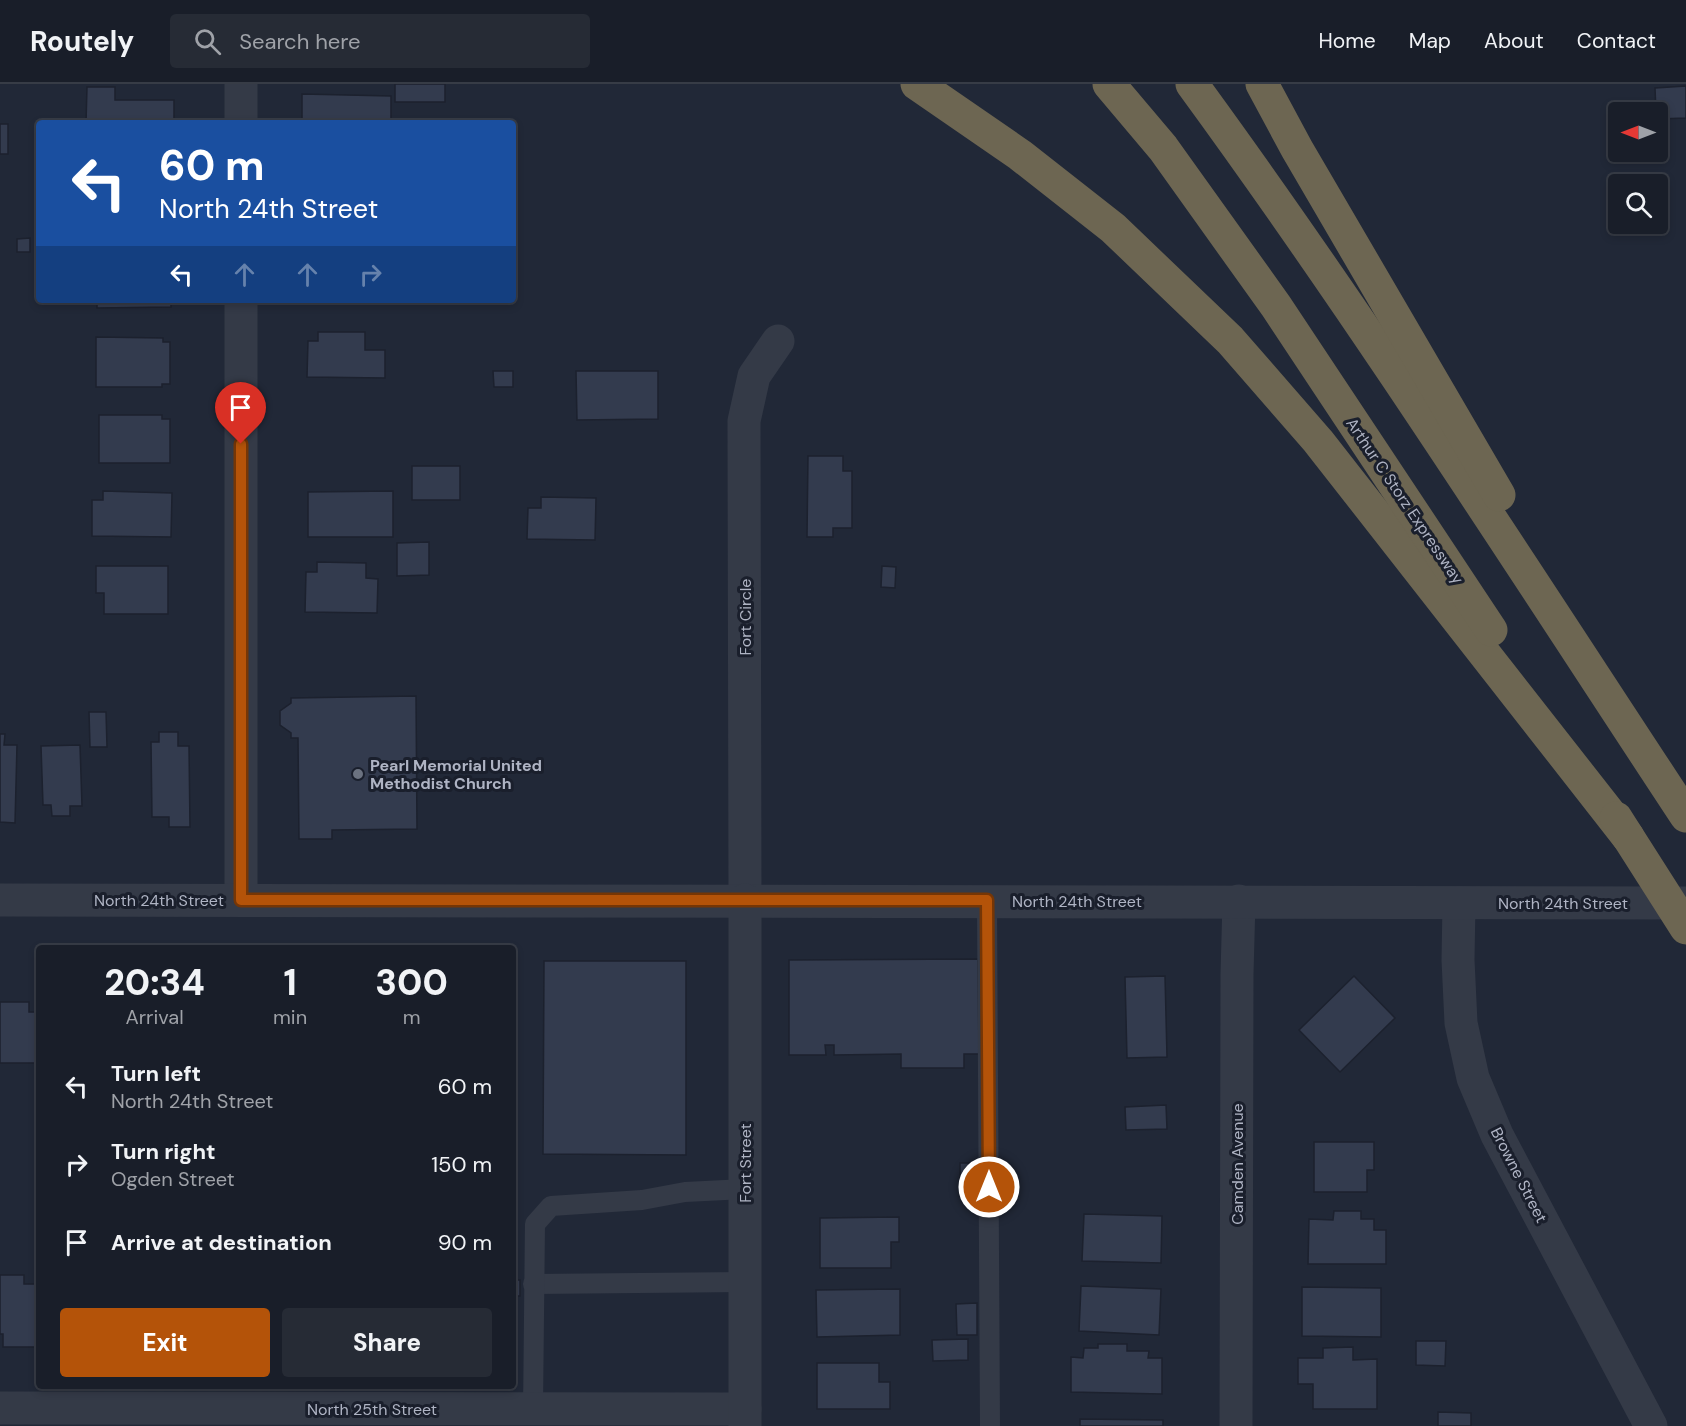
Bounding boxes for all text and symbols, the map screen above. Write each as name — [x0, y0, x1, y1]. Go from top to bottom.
search box — [170, 14, 590, 68]
text: Routely — [30, 23, 134, 60]
icon: search — [191, 25, 224, 58]
text: Search here — [239, 27, 361, 56]
text: Home — [1318, 27, 1376, 55]
text: Map — [1409, 27, 1451, 55]
text: About — [1484, 27, 1544, 55]
text: Contact — [1577, 27, 1656, 55]
north arrow — [1608, 102, 1668, 162]
map controls — [1608, 102, 1668, 234]
text: 60 m — [159, 138, 265, 193]
icon: left — [60, 144, 138, 222]
button: search — [1608, 174, 1668, 234]
text: North 24th Street — [159, 191, 378, 226]
icon: left — [165, 258, 198, 291]
icon: ahead — [228, 258, 261, 291]
icon: ahead — [291, 258, 324, 291]
icon: right — [354, 258, 387, 291]
pin — [215, 382, 266, 444]
icon: arrive — [224, 391, 257, 424]
street label: Arthur C Storz Expressway — [1341, 414, 1469, 588]
street label: Fort Circle — [735, 579, 756, 655]
place label: Pearl Memorial United Methodist Church — [370, 755, 542, 794]
marker: Pearl Memorial United Methodist Church — [351, 767, 365, 781]
street label: North 24th Street — [94, 890, 224, 911]
street label: North 24th Street — [1012, 891, 1142, 912]
street label: North 24th Street — [1498, 893, 1628, 914]
text: 20:34 — [104, 959, 205, 1006]
text: 1 — [283, 959, 297, 1006]
text: 300 — [375, 959, 448, 1006]
text: Arrival — [125, 1004, 184, 1030]
text: min — [273, 1004, 307, 1030]
text: m — [403, 1004, 420, 1030]
text: Turn left — [111, 1059, 201, 1088]
icon: left — [60, 1070, 93, 1103]
text: 60 m — [438, 1072, 492, 1101]
text: North 24th Street — [111, 1088, 273, 1114]
street label: Camden Avenue — [1227, 1103, 1248, 1225]
street label: Fort Street — [735, 1123, 756, 1203]
street label: Browne Street — [1486, 1124, 1552, 1226]
text: Turn right — [111, 1137, 216, 1166]
icon: right — [60, 1148, 93, 1181]
text: 150 m — [431, 1150, 492, 1179]
position arrow — [957, 1155, 1021, 1219]
text: Ogden Street — [111, 1166, 235, 1192]
icon: arrive — [60, 1226, 93, 1259]
text: Arrive at destination — [111, 1228, 332, 1257]
text: 90 m — [438, 1228, 492, 1257]
button: Exit — [60, 1308, 270, 1377]
button: Share — [282, 1308, 492, 1377]
street label: North 25th Street — [307, 1399, 437, 1420]

